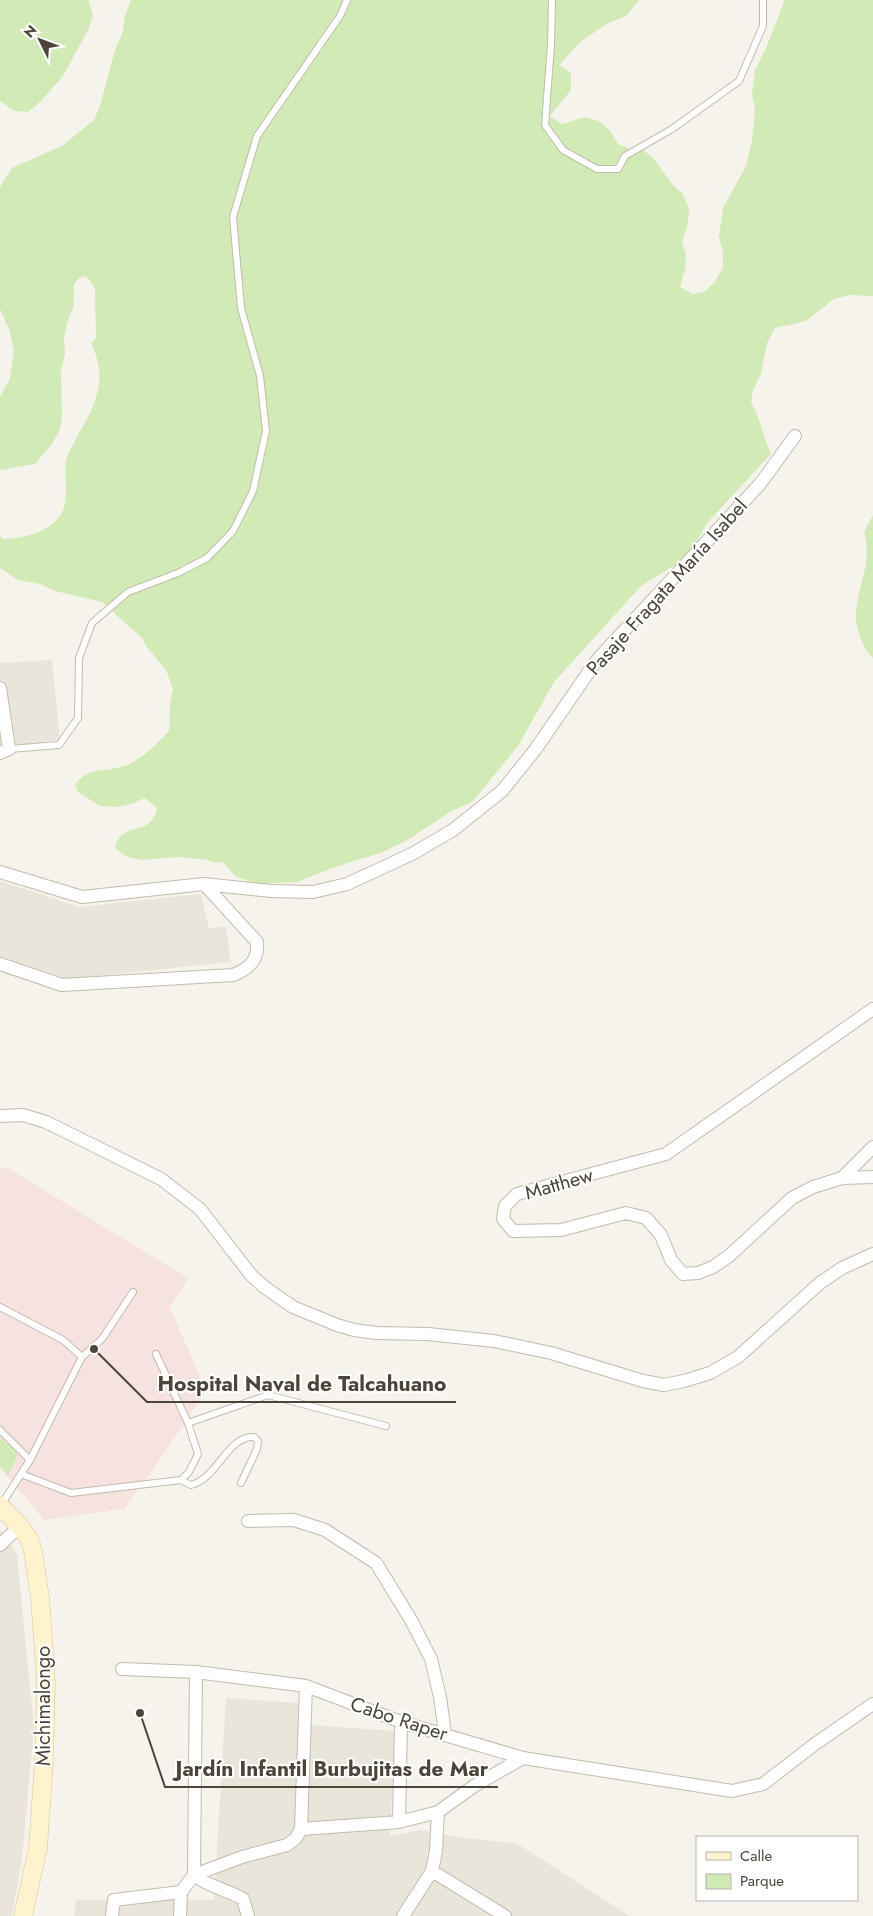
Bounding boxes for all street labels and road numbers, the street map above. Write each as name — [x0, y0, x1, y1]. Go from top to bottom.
street label: Pasaje Fragata María Isabel — [580, 492, 754, 682]
street label: Matthew — [522, 1160, 597, 1208]
street label: Michimalongo — [29, 1646, 58, 1766]
street label: Cabo Raper — [346, 1690, 452, 1748]

